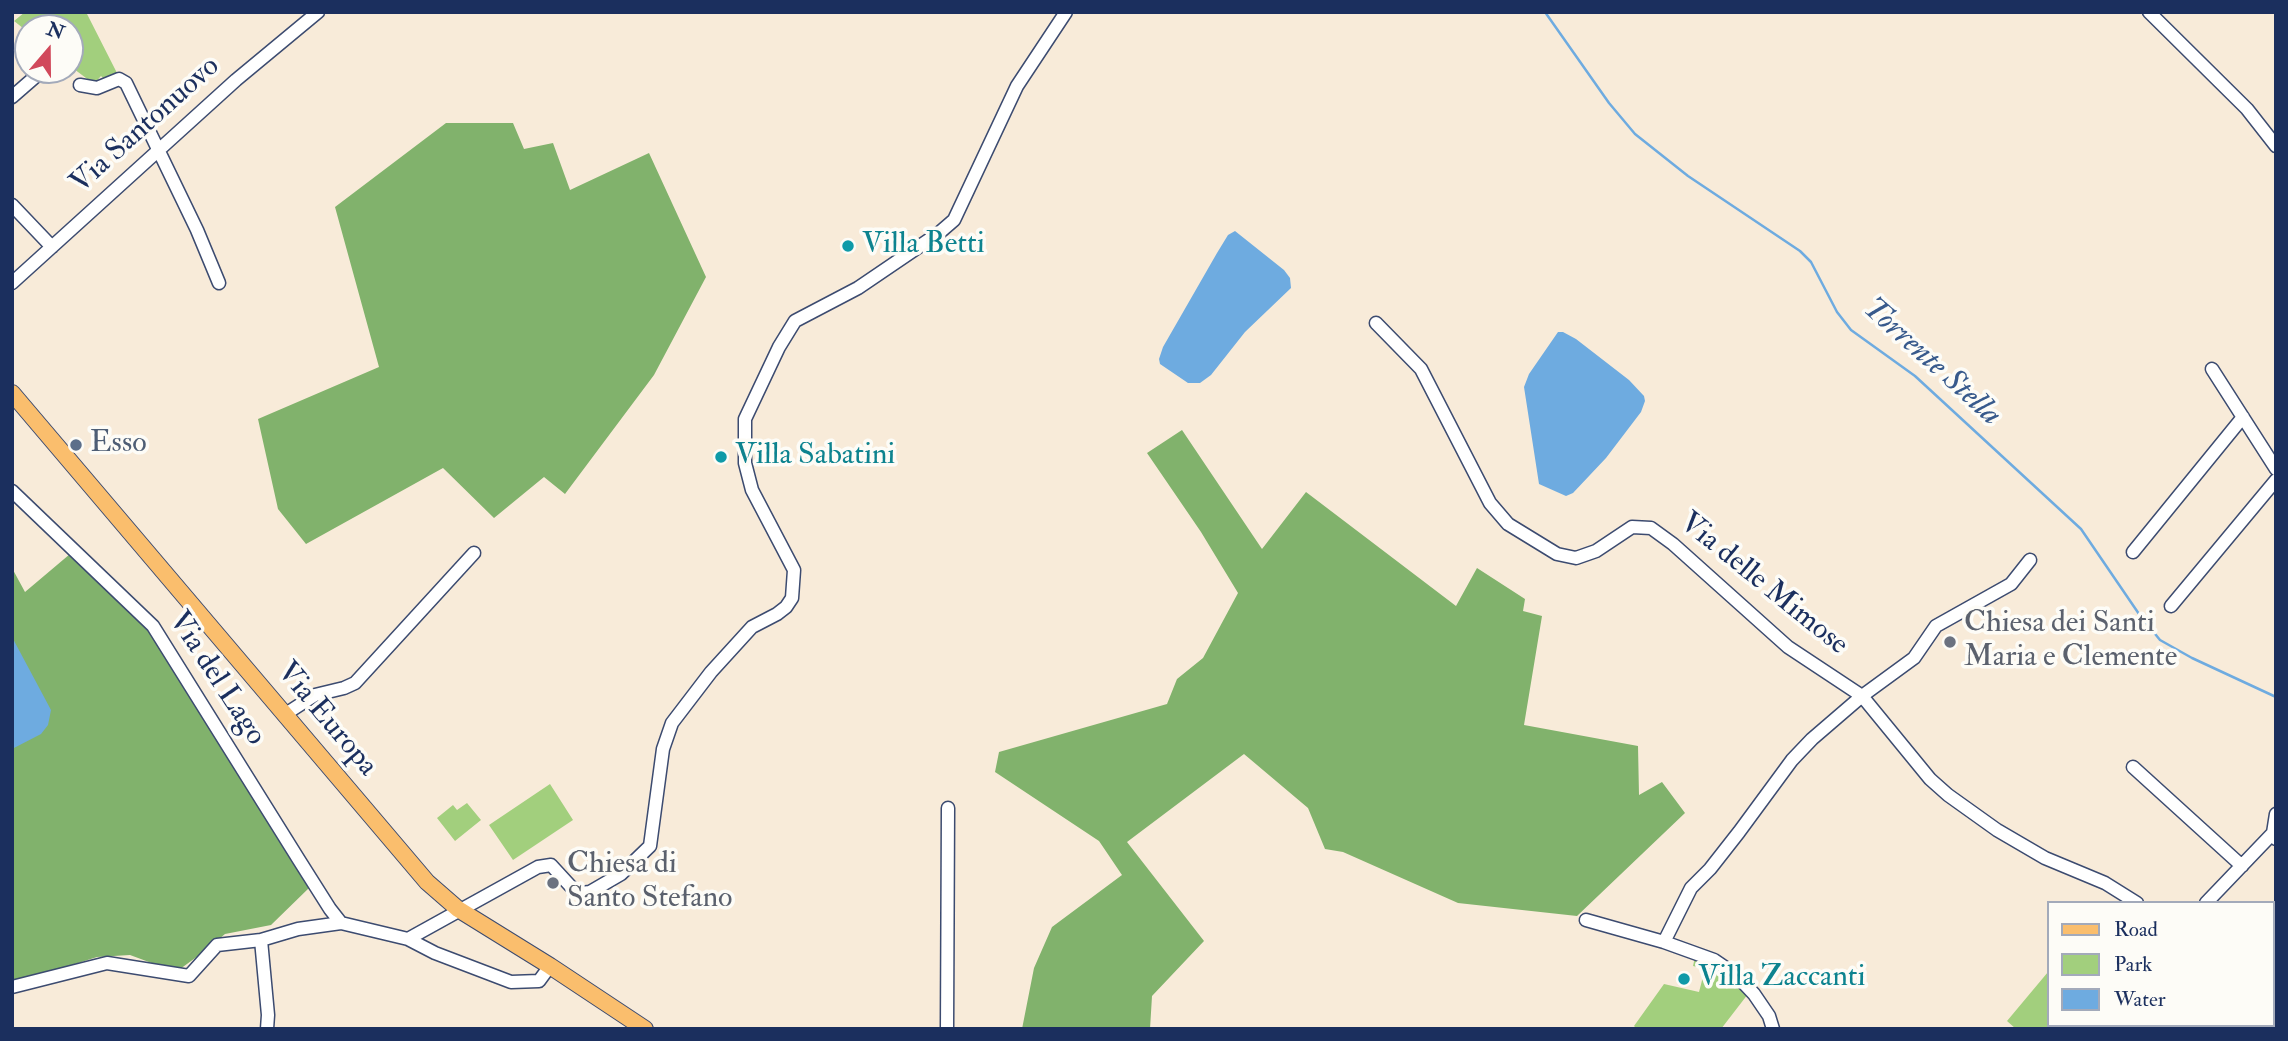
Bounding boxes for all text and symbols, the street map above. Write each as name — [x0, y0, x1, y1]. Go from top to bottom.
north arrow — [14, 14, 84, 84]
text: N — [43, 17, 68, 45]
street label: Via Santonuovo — [64, 50, 228, 202]
place label: Villa Betti — [862, 228, 985, 264]
marker: Villa Betti — [840, 238, 856, 254]
water label: Torrente Stella — [1854, 291, 2008, 435]
place label: Esso — [90, 427, 147, 463]
marker: Esso — [68, 437, 84, 453]
place label: Villa Sabatini — [735, 439, 895, 475]
marker: Villa Sabatini — [713, 449, 729, 465]
street label: Via delle Mimose — [1671, 506, 1855, 664]
street label: Via del Lago — [159, 605, 273, 753]
place label: Chiesa dei Santi Maria e Clemente — [1964, 607, 2177, 678]
marker: Chiesa dei Santi Maria e Clemente — [1942, 634, 1958, 650]
street label: Via Europa — [268, 656, 384, 784]
place label: Chiesa di Santo Stefano — [567, 848, 733, 918]
marker: Chiesa di Santo Stefano — [545, 875, 561, 891]
legend — [2046, 901, 2274, 1027]
text: Road — [2114, 916, 2158, 943]
text: Park — [2114, 951, 2152, 978]
place label: Villa Zaccanti — [1698, 961, 1865, 997]
marker: Villa Zaccanti — [1676, 971, 1692, 987]
text: Water — [2114, 986, 2166, 1013]

